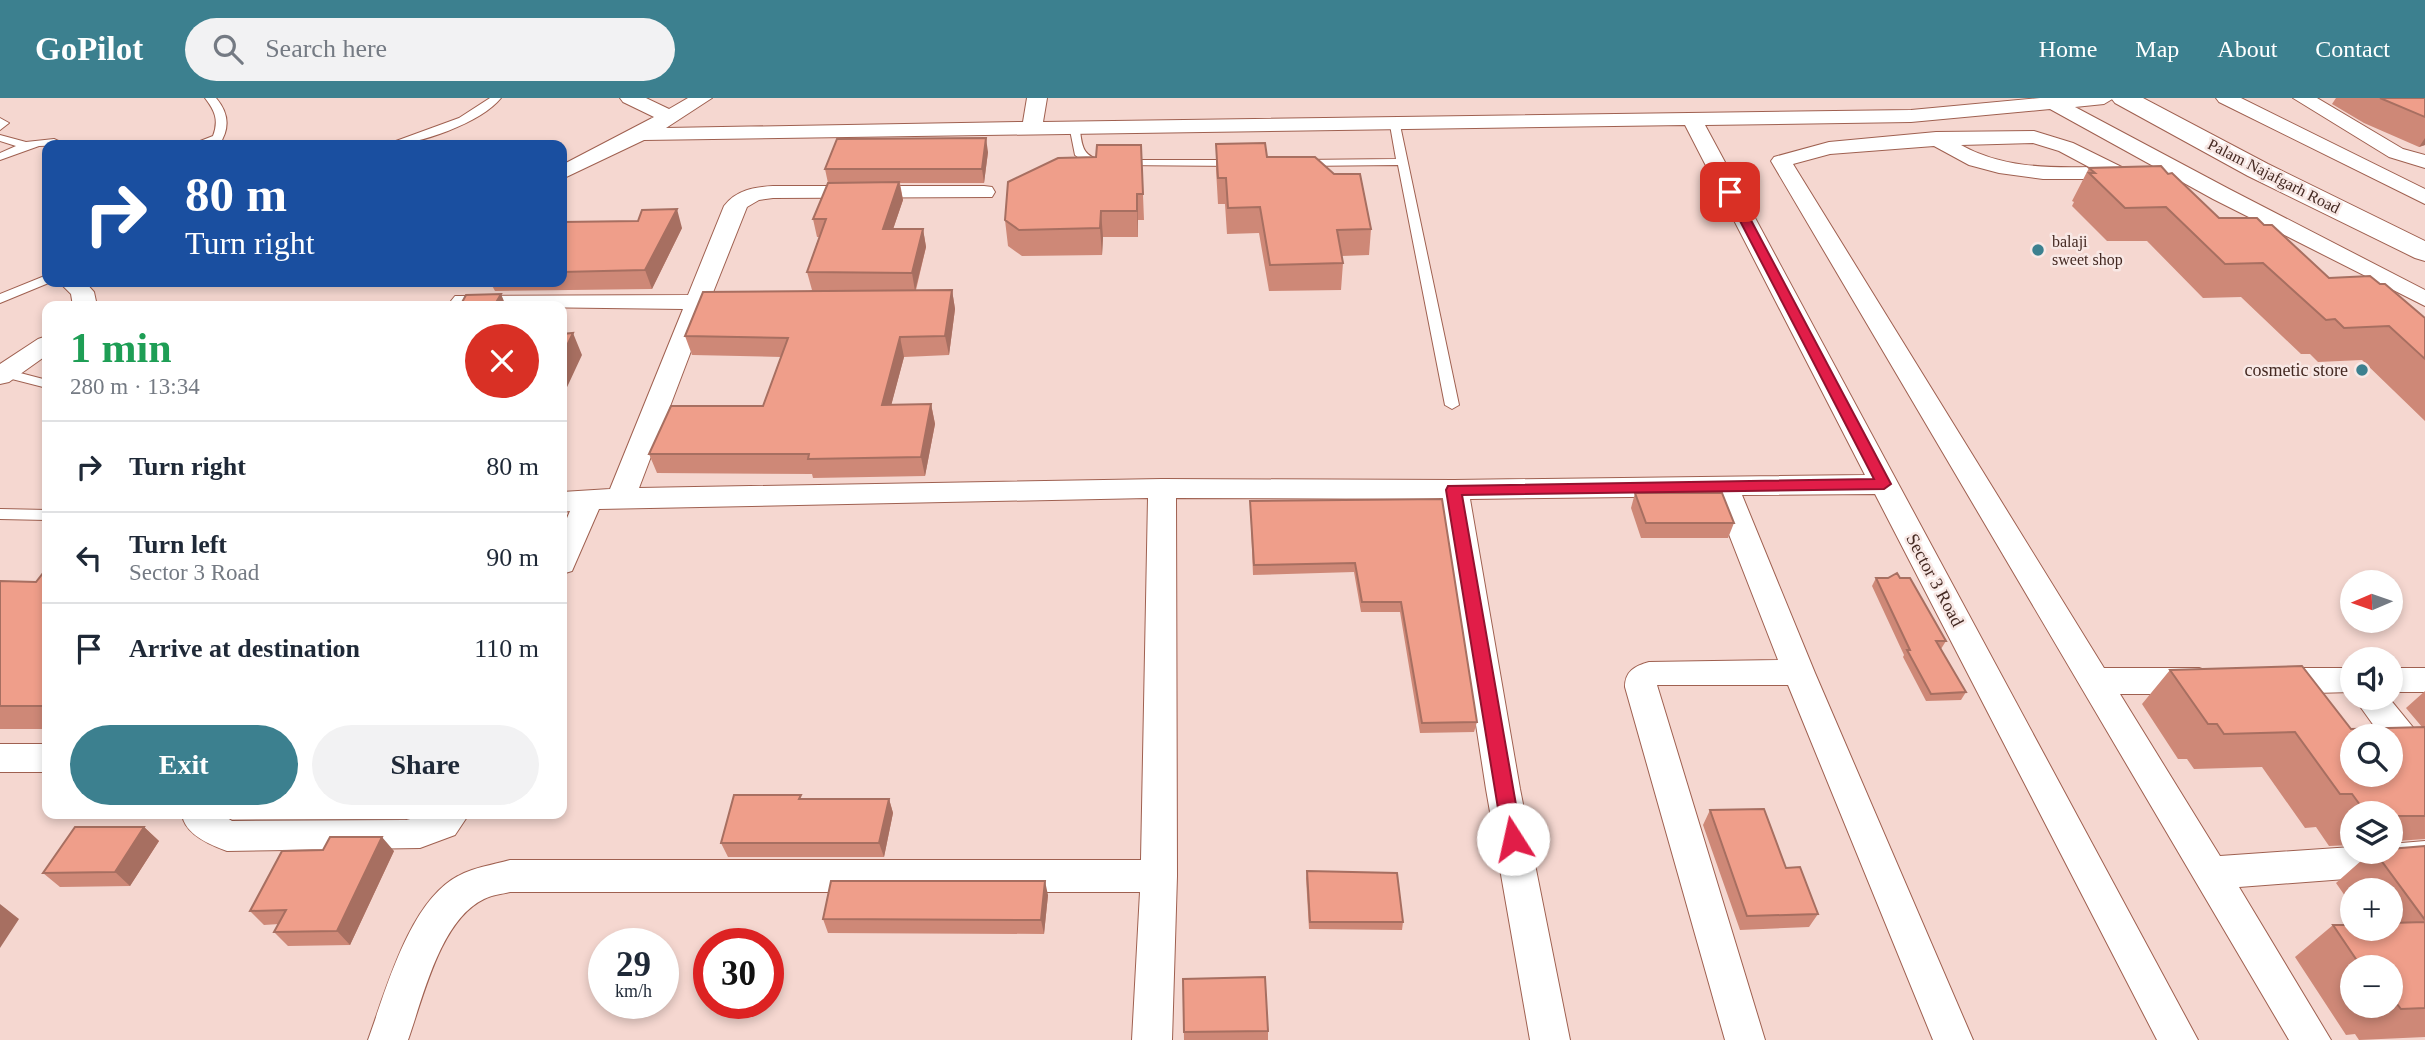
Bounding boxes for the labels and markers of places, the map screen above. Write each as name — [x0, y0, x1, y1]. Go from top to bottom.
pin — [1700, 162, 1760, 222]
place label: balaji sweet shop — [2052, 233, 2123, 269]
marker: balaji sweet shop — [2030, 242, 2046, 258]
place label: cosmetic store — [2245, 360, 2348, 380]
marker: cosmetic store — [2354, 362, 2370, 378]

